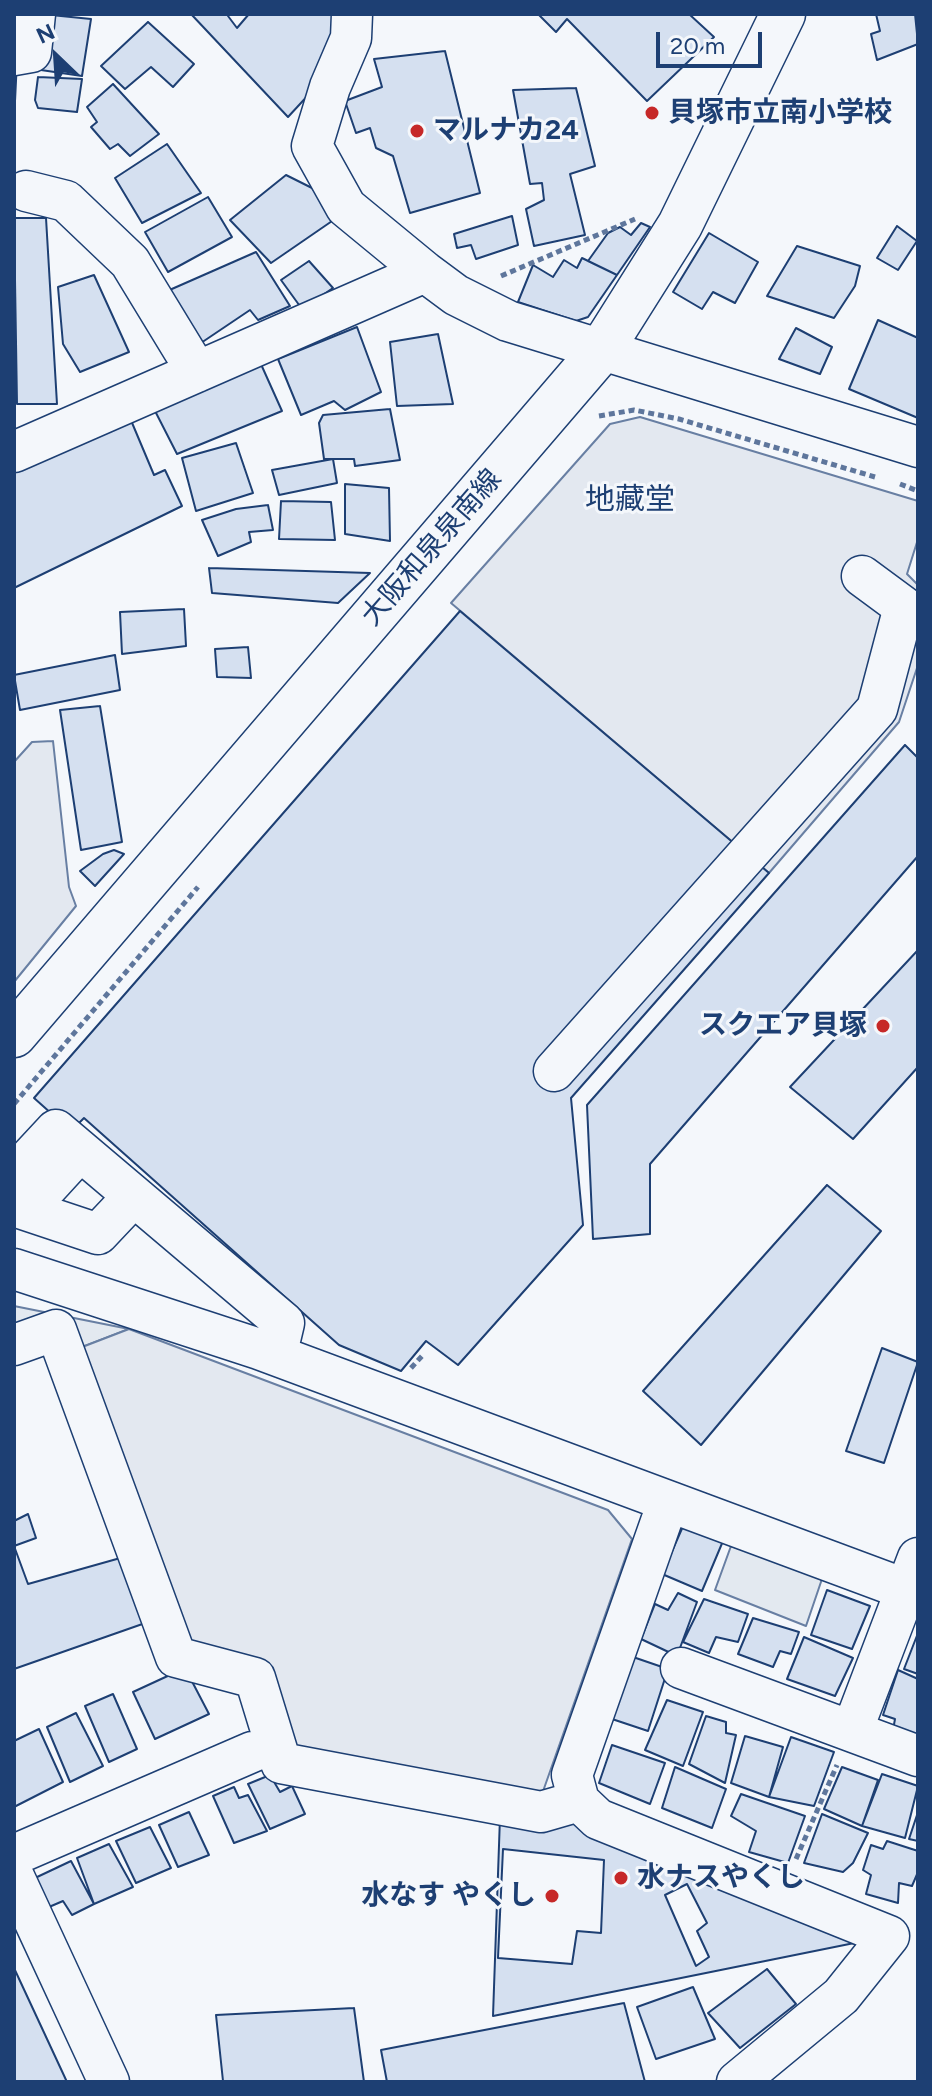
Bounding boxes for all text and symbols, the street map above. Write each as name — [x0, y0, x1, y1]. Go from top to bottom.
north arrow — [16, 16, 96, 96]
scale bar — [660, 16, 766, 66]
text: N — [32, 18, 59, 50]
text: 20 m — [670, 31, 725, 60]
place label: 貝塚市立南小学校 — [668, 96, 892, 130]
marker: 貝塚市立南小学校 — [643, 104, 661, 122]
place label: マルナカ24 — [433, 114, 579, 148]
marker: マルナカ24 — [408, 122, 426, 140]
street label: 大阪和泉泉南線 — [355, 463, 509, 633]
district label: 地藏堂 — [585, 482, 675, 518]
place label: スクエア貝塚 — [699, 1009, 867, 1043]
marker: スクエア貝塚 — [874, 1017, 892, 1035]
place label: 水ナスやくし — [637, 1861, 805, 1895]
marker: 水ナスやくし — [612, 1869, 630, 1887]
place label: 水なす やくし — [361, 1879, 536, 1913]
marker: 水なす やくし — [543, 1887, 561, 1905]

